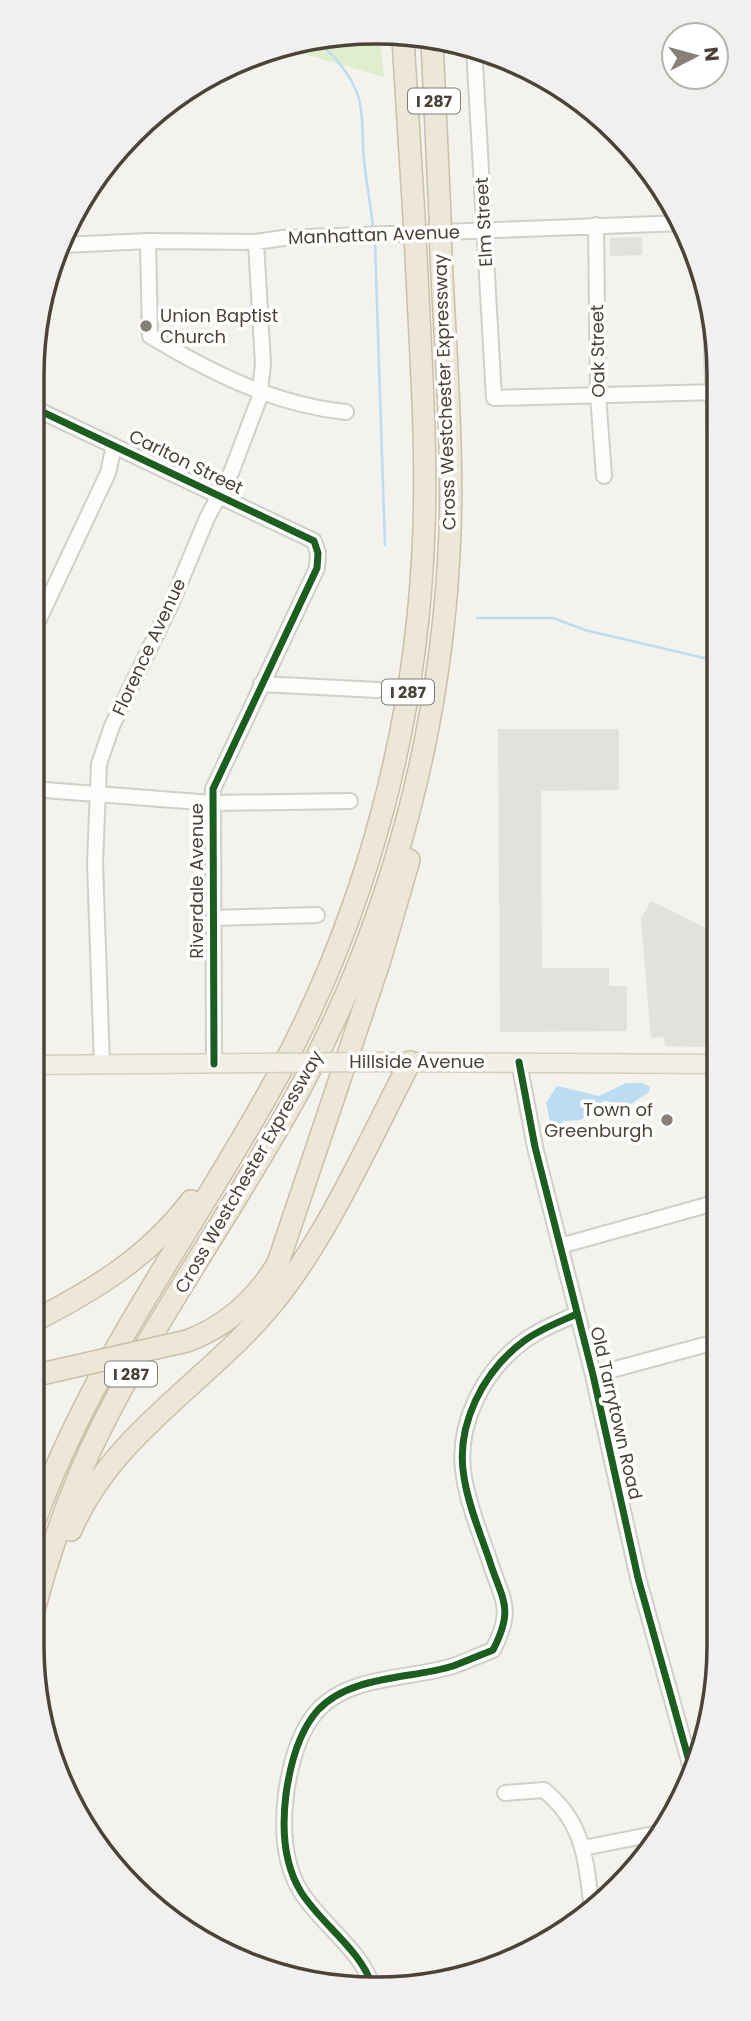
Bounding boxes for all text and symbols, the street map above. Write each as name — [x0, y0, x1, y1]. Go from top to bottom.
north arrow — [660, 21, 730, 91]
text: N — [697, 46, 726, 63]
road number: I 287 — [408, 88, 460, 114]
street label: Elm Street — [469, 177, 498, 267]
street label: Manhattan Avenue — [288, 219, 460, 250]
street label: Cross Westchester Expressway — [427, 253, 462, 531]
place label: Union Baptist Church — [160, 303, 278, 349]
street label: Oak Street — [584, 304, 611, 398]
marker: Union Baptist Church — [138, 318, 154, 334]
street label: Carlton Street — [125, 423, 248, 500]
street label: Florence Avenue — [106, 574, 191, 720]
road number: I 287 — [382, 680, 434, 705]
street label: Riverdale Avenue — [184, 803, 209, 959]
street label: Cross Westchester Expressway — [169, 1046, 328, 1298]
street label: Hillside Avenue — [349, 1049, 485, 1074]
place label: Town of Greenburgh — [544, 1097, 653, 1143]
marker: Town of Greenburgh — [659, 1112, 675, 1128]
street label: Old Tarrytown Road — [584, 1324, 649, 1502]
road number: I 287 — [105, 1362, 157, 1386]

